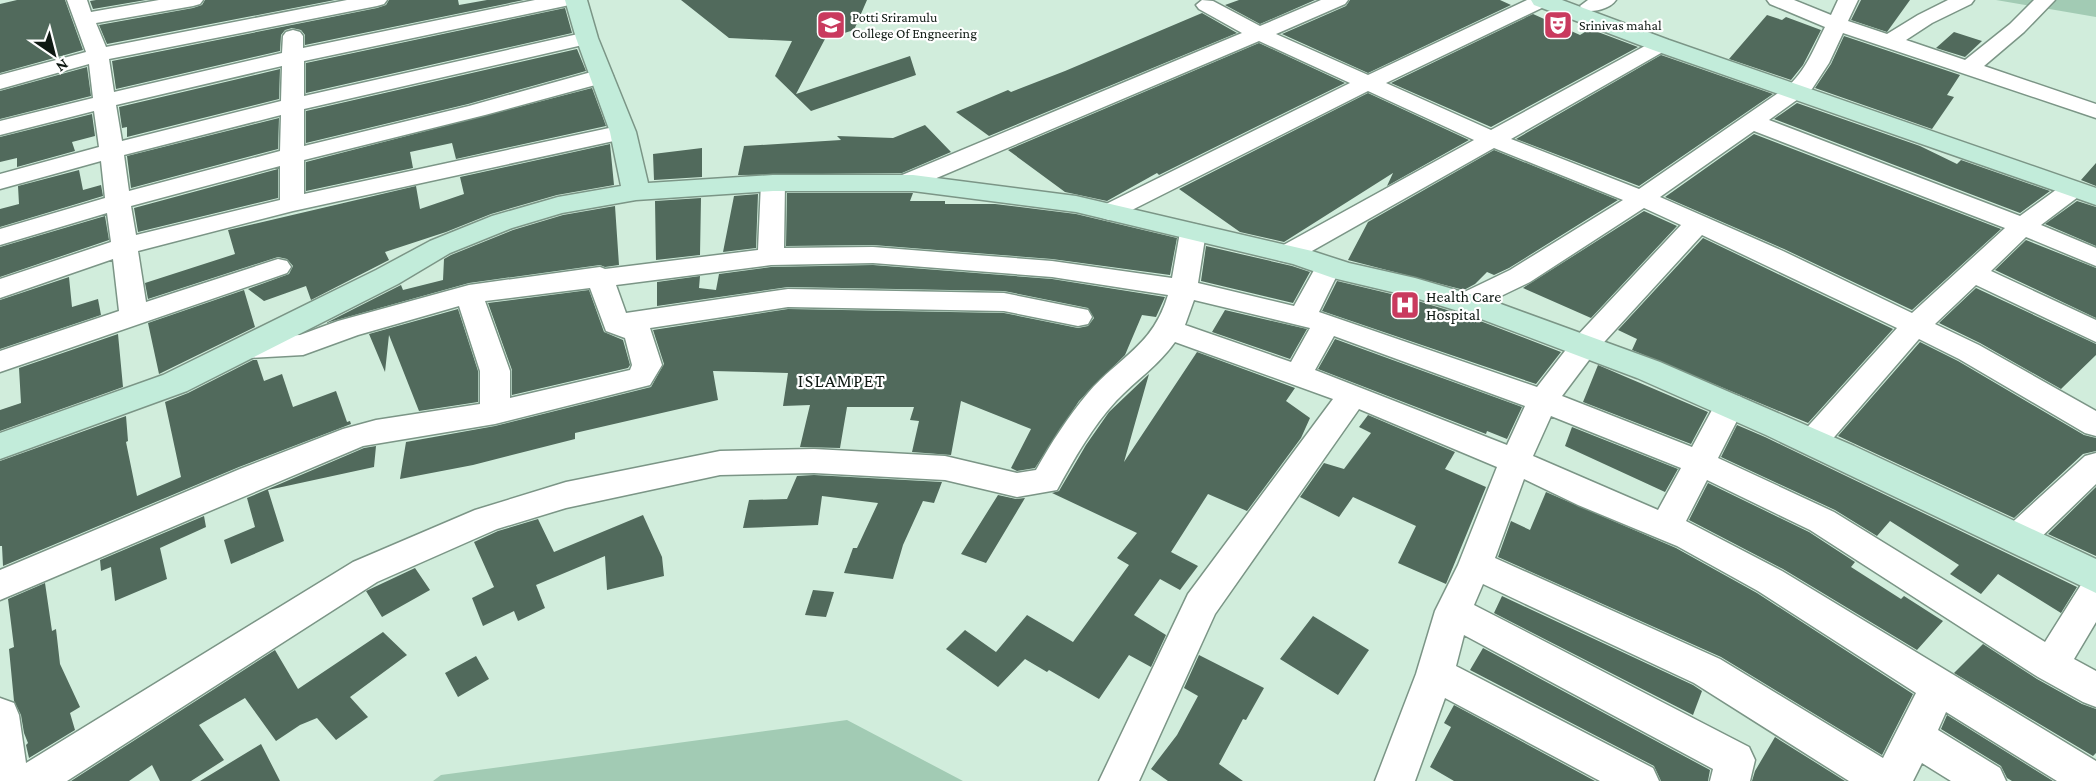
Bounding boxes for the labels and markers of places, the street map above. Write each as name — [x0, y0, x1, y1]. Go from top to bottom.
school or university icon: Potti Sriramulu College Of Engneering — [815, 9, 847, 41]
place label: Potti Sriramulu College Of Engneering — [852, 9, 977, 41]
theatre icon: Srinivas mahal — [1542, 9, 1574, 41]
place label: Srinivas mahal — [1579, 17, 1662, 33]
place label: Health Care Hospital — [1426, 288, 1501, 324]
hospital icon: Health Care Hospital — [1389, 289, 1421, 321]

